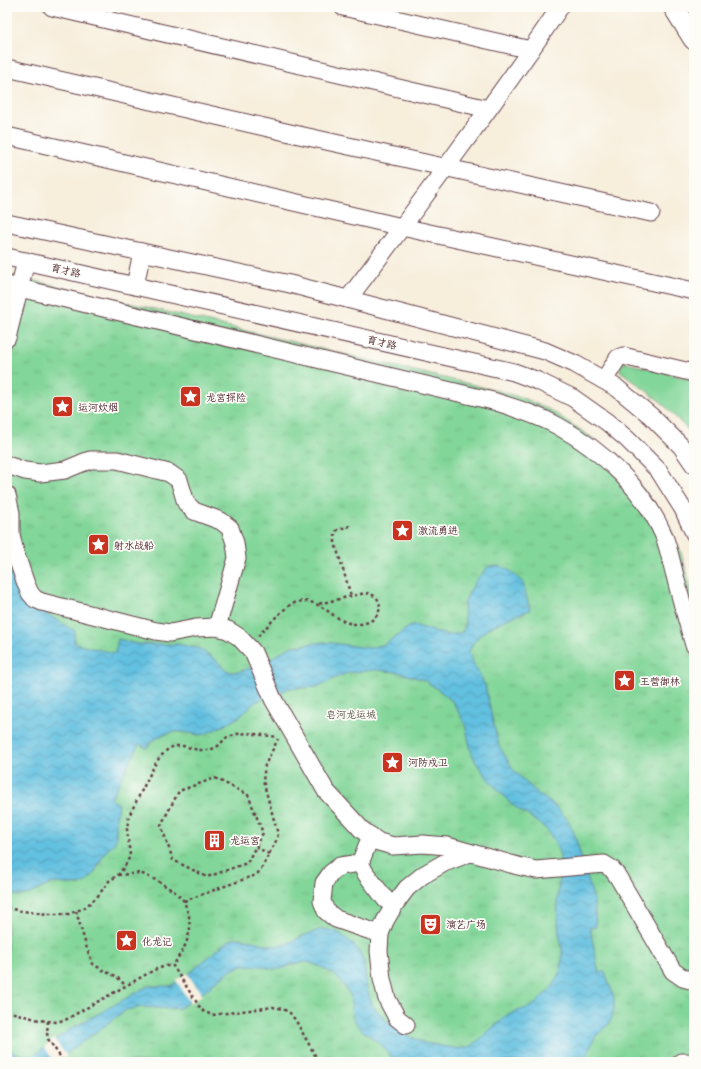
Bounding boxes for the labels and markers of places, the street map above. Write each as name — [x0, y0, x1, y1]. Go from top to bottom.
place icon: 龙宫探险 — [178, 384, 204, 410]
place label: 龙宫探险 — [206, 390, 246, 404]
place icon: 运河炊烟 — [50, 394, 76, 420]
place label: 运河炊烟 — [78, 400, 118, 414]
place icon: 激流勇进 — [389, 517, 415, 543]
place label: 激流勇进 — [418, 523, 458, 537]
place icon: 射水战船 — [86, 532, 112, 558]
place label: 射水战船 — [114, 538, 154, 552]
place icon: 王营御林 — [612, 668, 638, 694]
place label: 王营御林 — [640, 674, 680, 688]
place icon: 河防戍卫 — [380, 749, 406, 775]
place label: 河防戍卫 — [408, 755, 448, 769]
building icon: 龙运宫 — [202, 827, 228, 853]
place label: 龙运宫 — [230, 833, 260, 847]
theatre icon: 演艺广场 — [417, 911, 443, 937]
place label: 演艺广场 — [446, 917, 486, 931]
place icon: 化龙记 — [114, 928, 140, 954]
place label: 化龙记 — [142, 934, 172, 948]

